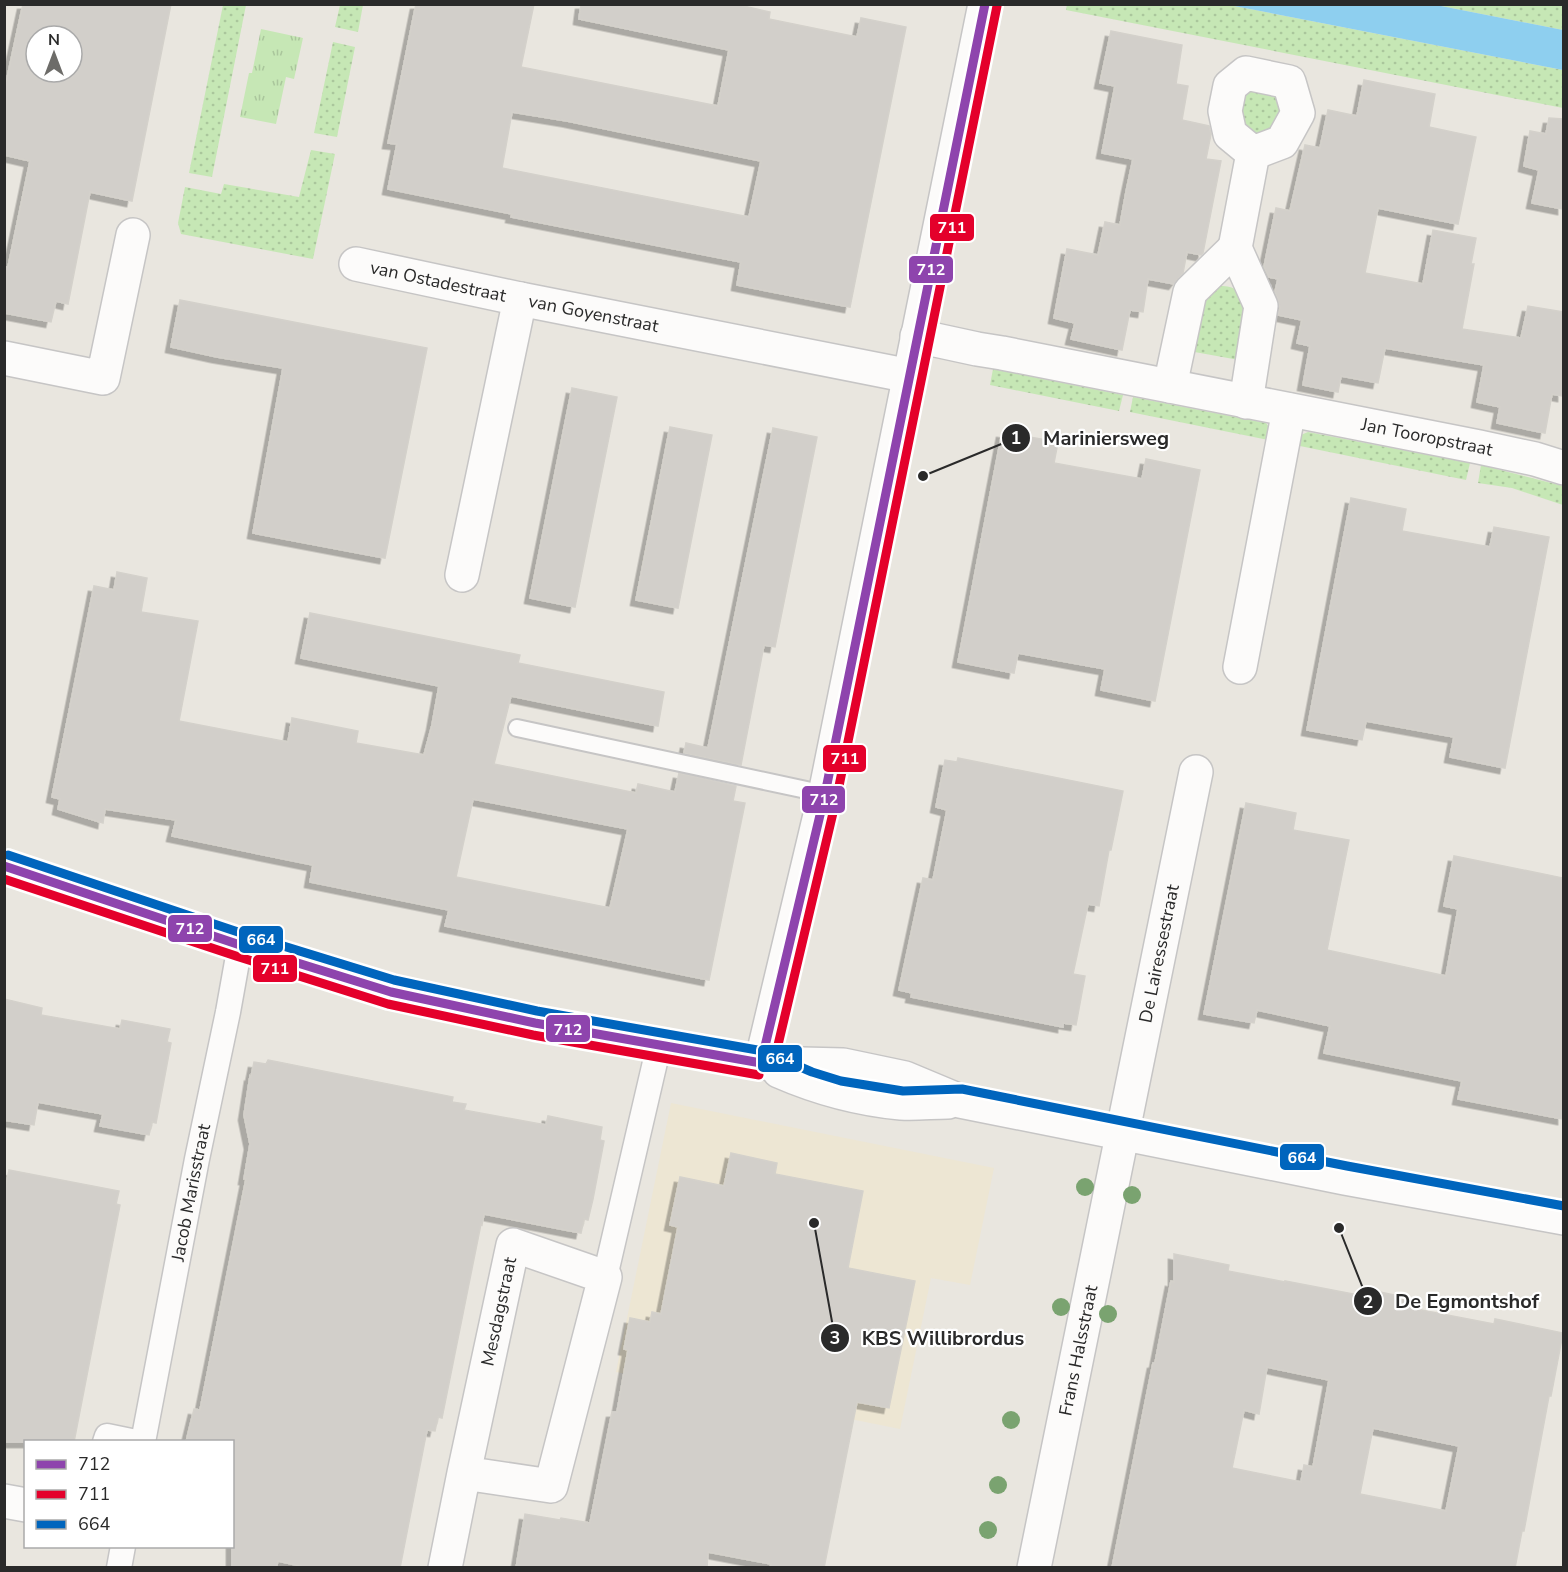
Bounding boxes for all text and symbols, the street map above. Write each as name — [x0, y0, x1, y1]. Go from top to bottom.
north arrow — [24, 24, 84, 84]
text: N — [48, 29, 60, 51]
line badge: 711 — [929, 213, 975, 242]
text: 711 — [938, 217, 966, 239]
street label: van Ostadestraat — [368, 255, 509, 308]
line badge: 712 — [908, 255, 954, 284]
text: 712 — [917, 259, 945, 281]
street label: van Goyenstraat — [526, 289, 661, 338]
street label: Jan Tooropstraat — [1358, 412, 1496, 462]
callout: Mariniersweg — [1001, 419, 1180, 457]
text: Mariniersweg — [1043, 425, 1169, 452]
text: 1 — [1011, 426, 1021, 450]
line badge: 711 — [822, 744, 867, 773]
text: 711 — [831, 748, 859, 770]
line badge: 712 — [801, 785, 846, 814]
text: 712 — [810, 789, 838, 811]
street label: De Lairessestraat — [1133, 882, 1185, 1025]
line badge: 712 — [167, 914, 213, 943]
text: 712 — [176, 918, 204, 940]
line badge: 664 — [238, 925, 284, 954]
text: 664 — [247, 929, 276, 951]
line badge: 711 — [252, 954, 298, 983]
text: 711 — [261, 958, 289, 980]
line badge: 712 — [545, 1014, 591, 1043]
text: 712 — [554, 1019, 582, 1041]
line badge: 664 — [757, 1044, 803, 1073]
text: 664 — [766, 1048, 795, 1070]
street label: Jacob Marisstraat — [166, 1121, 216, 1264]
line badge: 664 — [1279, 1143, 1325, 1171]
text: 664 — [1288, 1147, 1317, 1169]
street label: Mesdagstraat — [475, 1254, 522, 1368]
street label: Frans Halsstraat — [1053, 1282, 1103, 1418]
callout: De Egmontshof — [1353, 1282, 1551, 1320]
text: De Egmontshof — [1395, 1288, 1540, 1315]
text: 2 — [1363, 1290, 1373, 1314]
callout: KBS Willibrordus — [820, 1319, 1037, 1357]
text: KBS Willibrordus — [862, 1325, 1024, 1352]
text: 3 — [830, 1326, 840, 1350]
legend — [24, 1440, 234, 1548]
text: 712 — [78, 1452, 110, 1476]
text: 711 — [78, 1482, 110, 1506]
text: 664 — [78, 1512, 111, 1536]

